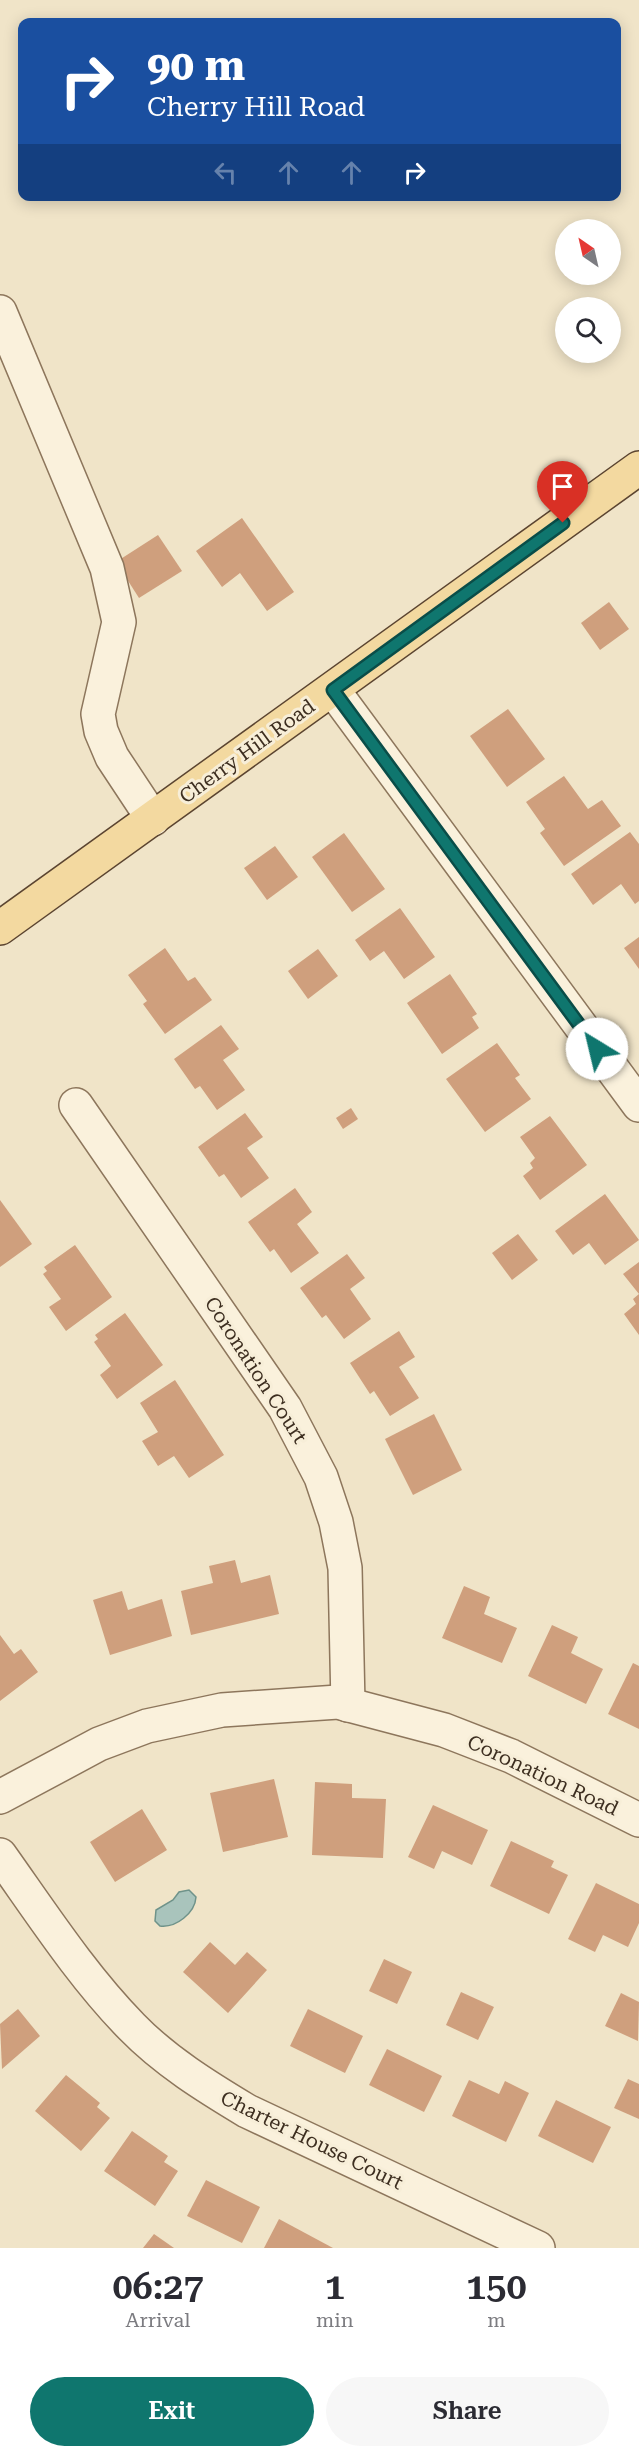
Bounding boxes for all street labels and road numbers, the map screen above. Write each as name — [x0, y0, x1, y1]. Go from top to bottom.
street label: Cherry Hill Road — [175, 694, 320, 808]
street label: Coronation Court — [200, 1292, 313, 1448]
street label: Coronation Road — [464, 1730, 622, 1821]
street label: Charter House Court — [217, 2085, 408, 2195]

